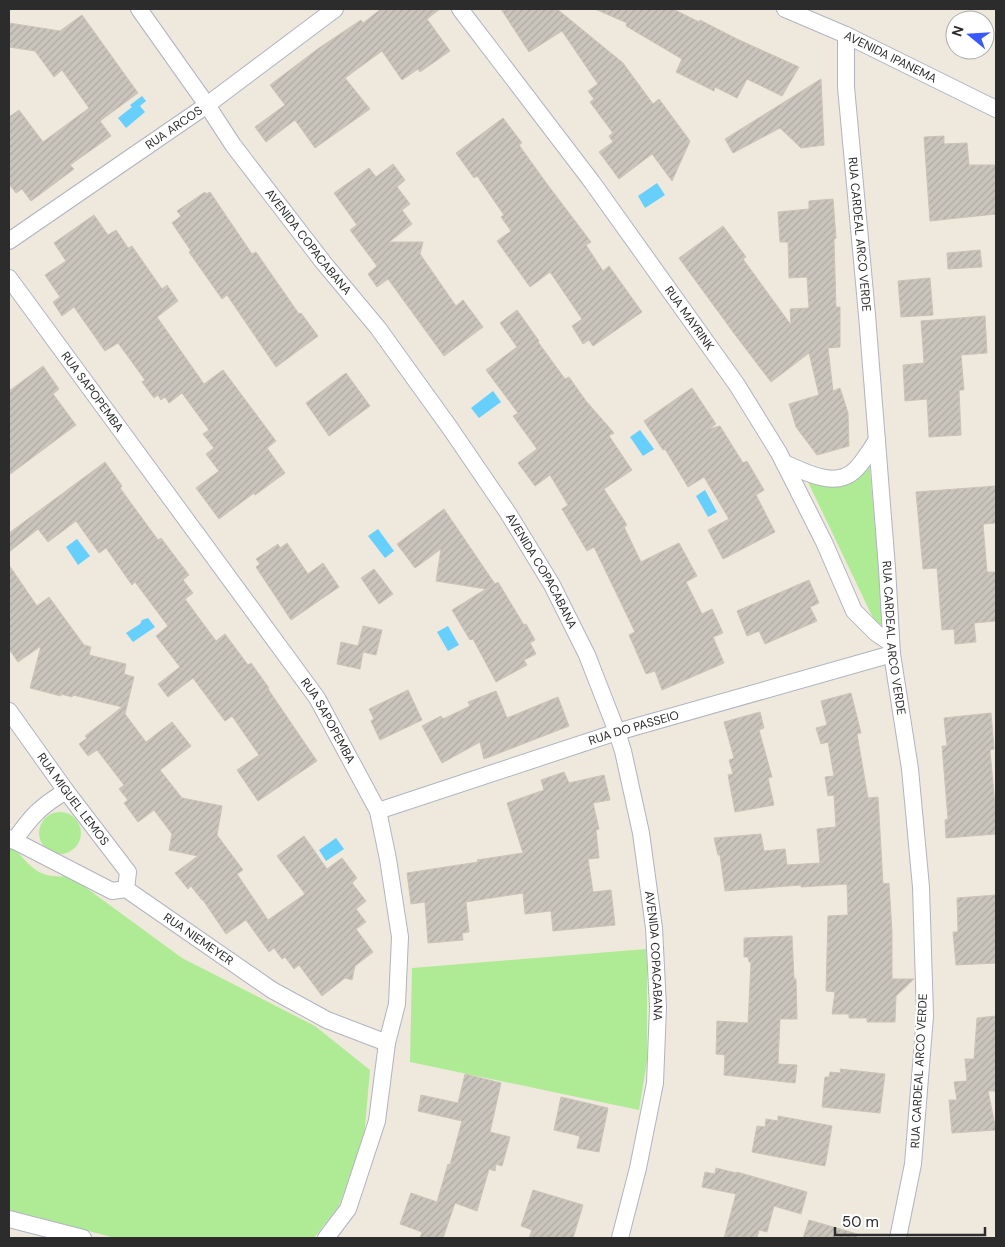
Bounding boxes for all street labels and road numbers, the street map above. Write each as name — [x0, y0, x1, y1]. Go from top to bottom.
street label: AVENIDA IPANEMA — [842, 27, 940, 87]
street label: RUA ARCOS — [142, 103, 206, 153]
street label: RUA CARDEAL ARCO VERDE — [844, 156, 875, 313]
street label: AVENIDA COPACABANA — [262, 186, 355, 298]
street label: RUA MAYRINK — [661, 283, 718, 353]
street label: RUA SAPOPEMBA — [58, 348, 127, 435]
street label: AVENIDA COPACABANA — [502, 510, 581, 631]
street label: RUA CARDEAL ARCO VERDE — [878, 560, 909, 716]
street label: RUA SAPOPEMBA — [297, 675, 359, 766]
street label: RUA DO PASSEIO — [587, 707, 681, 749]
street label: RUA MIGUEL LEMOS — [33, 750, 113, 849]
street label: AVENIDA COPACABANA — [641, 890, 666, 1021]
street label: RUA NIEMEYER — [160, 909, 236, 969]
street label: RUA CARDEAL ARCO VERDE — [907, 993, 931, 1149]

